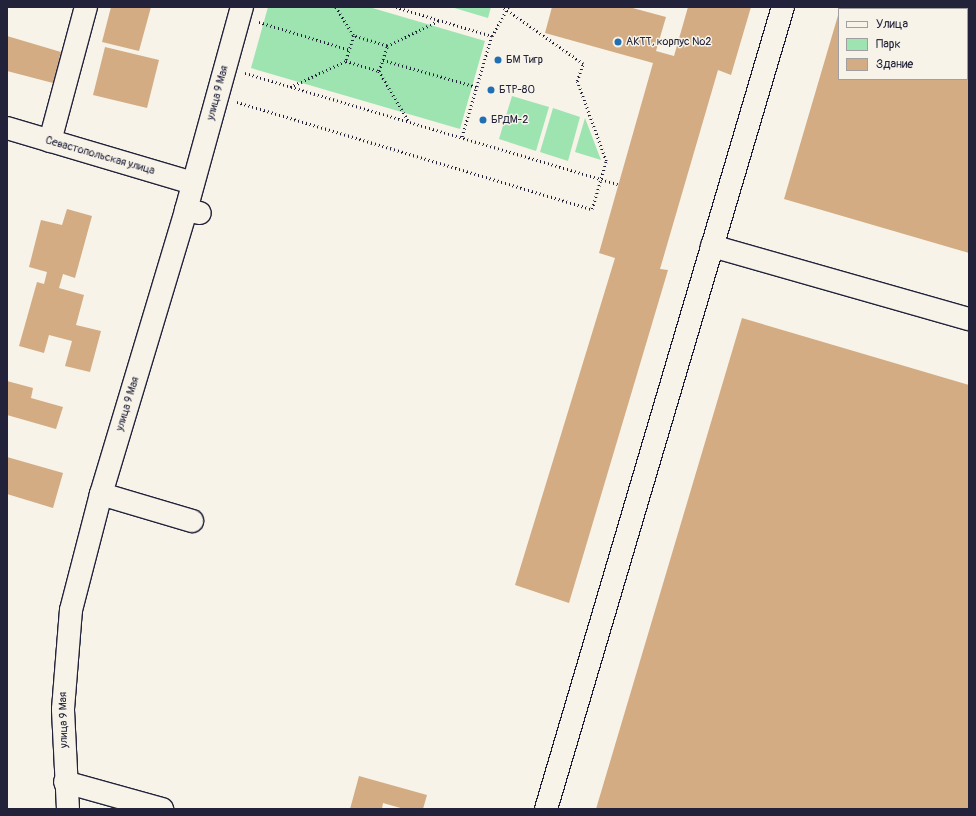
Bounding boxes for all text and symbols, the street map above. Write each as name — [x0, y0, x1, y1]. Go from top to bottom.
legend — [838, 8, 968, 80]
text: Улица — [876, 17, 908, 32]
place label: АКТТ, корпус №2 — [626, 35, 711, 49]
marker: АКТТ, корпус №2 — [613, 37, 623, 47]
text: Парк — [876, 37, 901, 52]
place label: БМ Тигр — [506, 53, 543, 67]
marker: БМ Тигр — [493, 55, 503, 65]
text: Здание — [876, 57, 913, 72]
street label: улица 9 Мая — [204, 64, 232, 122]
place label: БТР-80 — [499, 83, 535, 97]
marker: БТР-80 — [486, 85, 496, 95]
place label: БРДМ-2 — [491, 113, 528, 127]
marker: БРДМ-2 — [478, 115, 488, 125]
street label: Севастопольская улица — [44, 134, 156, 178]
street label: улица 9 Мая — [113, 375, 143, 433]
street label: улица 9 Мая — [57, 692, 71, 748]

